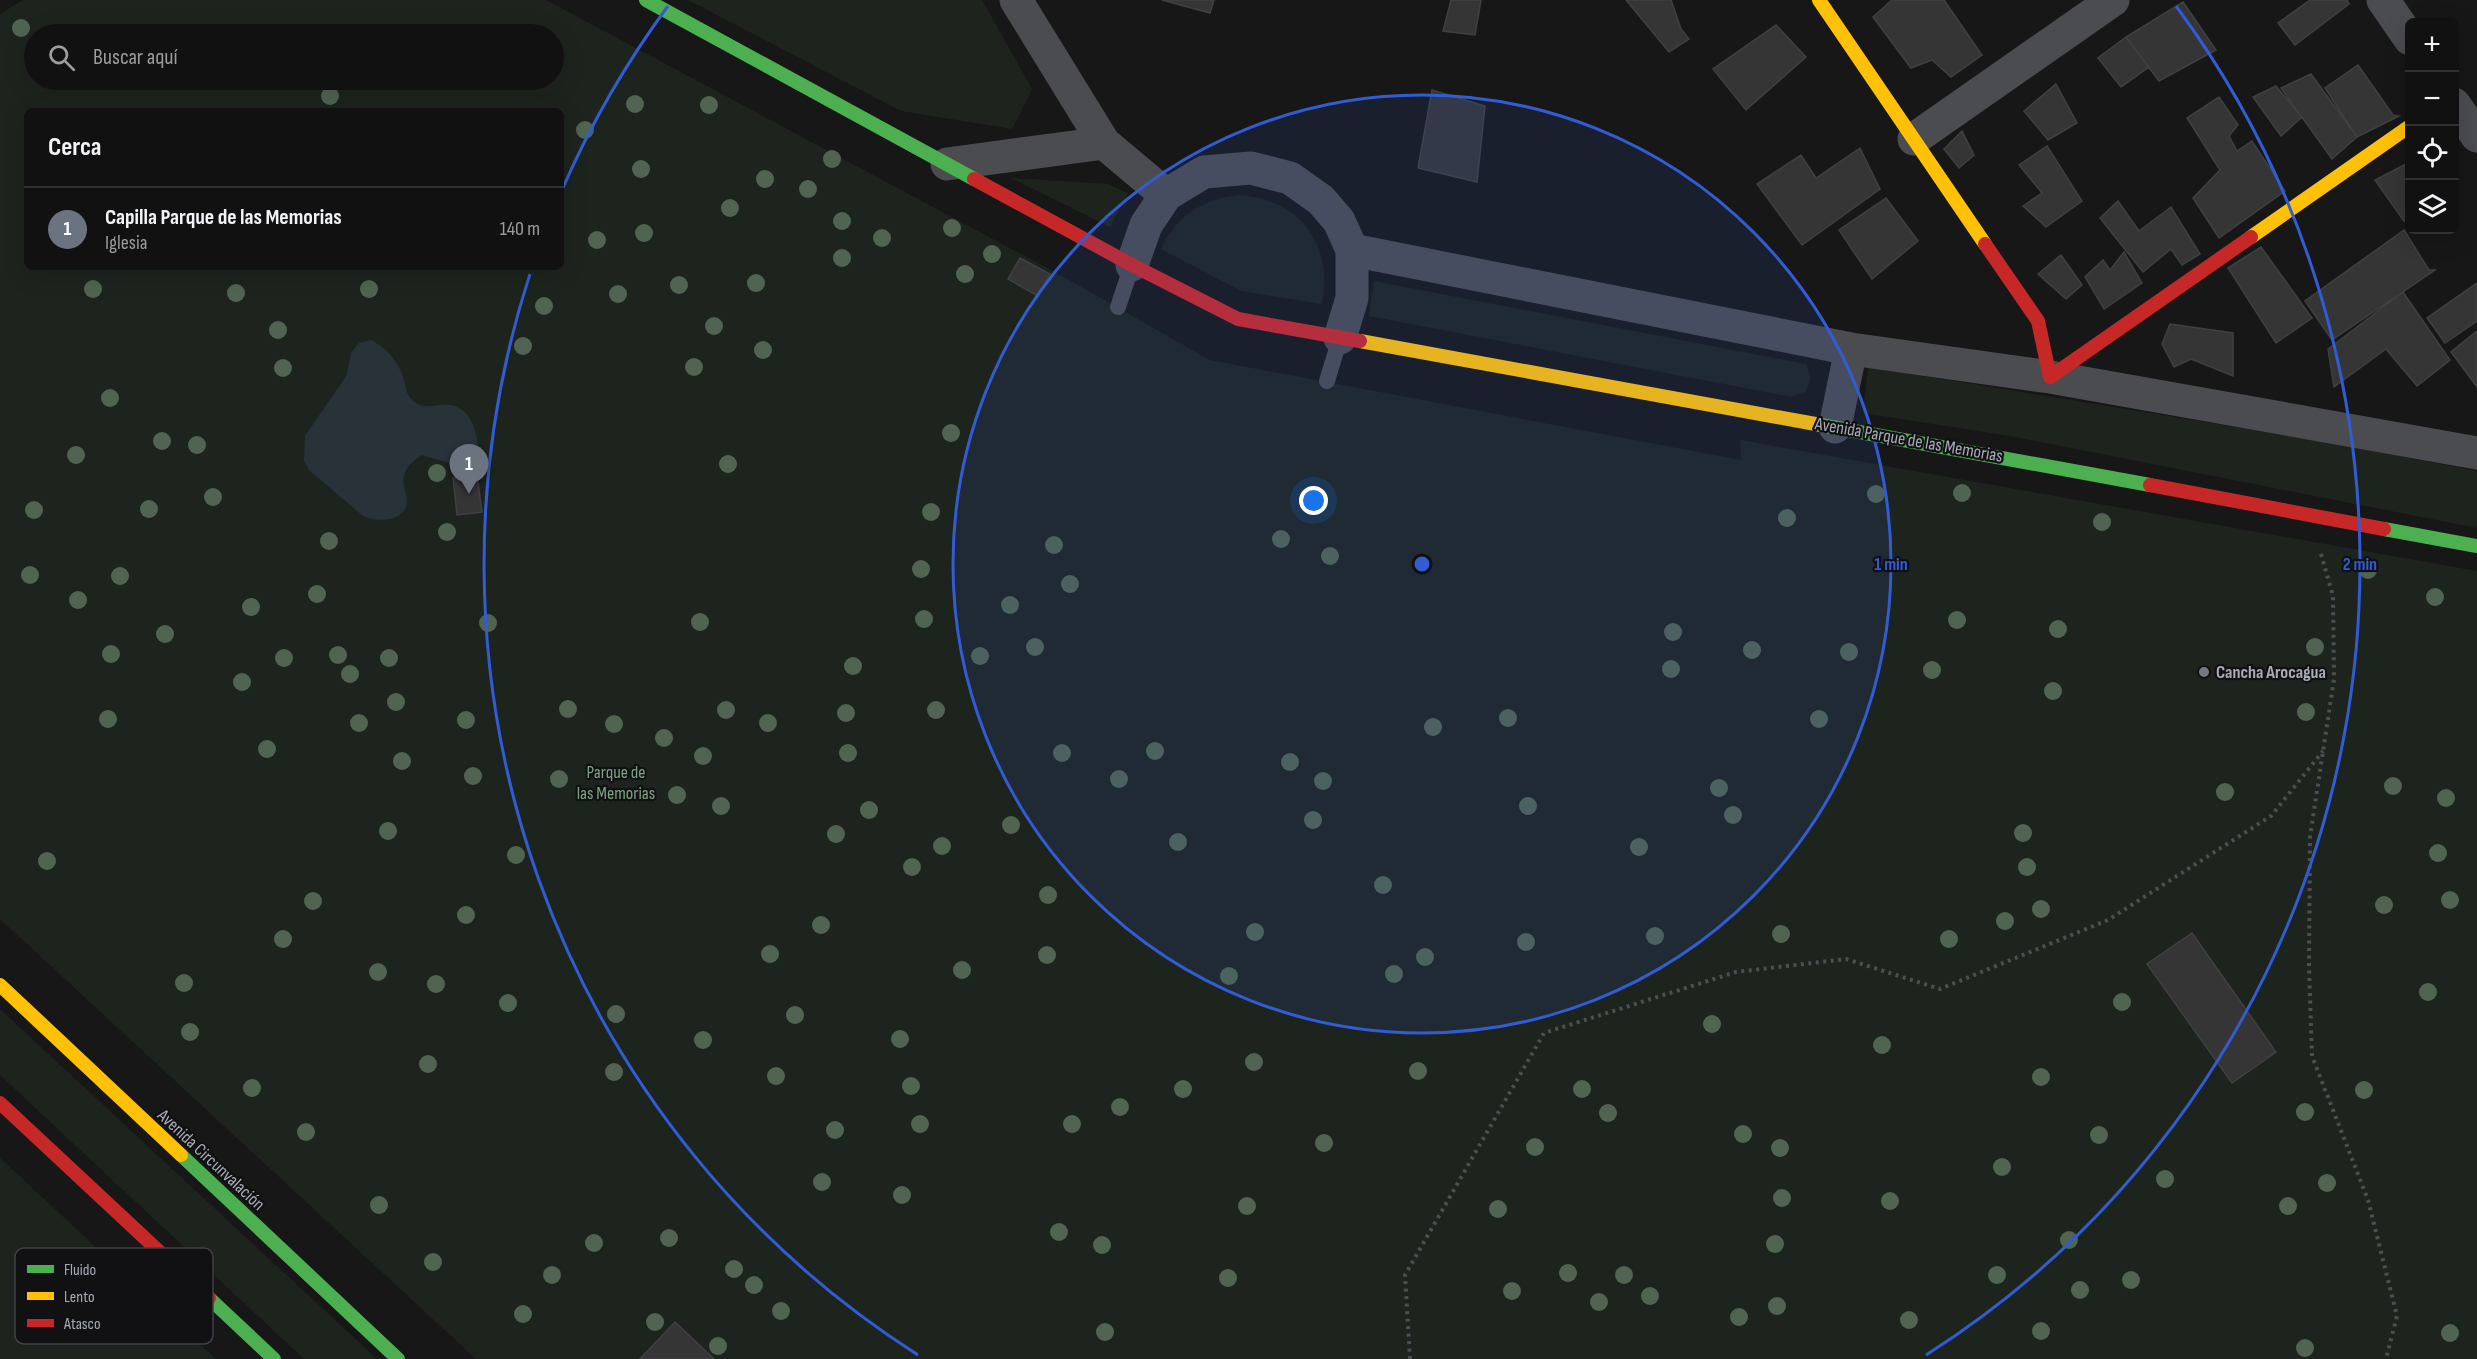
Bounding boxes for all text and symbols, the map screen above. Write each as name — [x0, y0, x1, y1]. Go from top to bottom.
map controls — [2405, 18, 2459, 234]
button: + — [2405, 18, 2459, 72]
search box — [24, 24, 564, 90]
icon: search — [45, 41, 78, 74]
text: Buscar aquí — [93, 44, 178, 71]
button: − — [2405, 72, 2459, 126]
button: locate — [2405, 126, 2459, 180]
text: Cerca — [48, 132, 101, 163]
button: layers — [2405, 180, 2459, 234]
text: Capilla Parque de las Memorias — [105, 204, 342, 231]
text: 1 — [64, 217, 71, 241]
text: 140 m — [500, 217, 540, 241]
text: Iglesia — [105, 231, 147, 255]
street label: Avenida Parque de las Memorias — [1813, 413, 2005, 467]
pin: 1 — [450, 444, 488, 494]
your location — [1299, 486, 1328, 515]
centre of rings — [1412, 554, 1432, 574]
text: 1 min — [1874, 554, 1908, 575]
text: 2 min — [2343, 554, 2377, 575]
place label: Cancha Arocagua — [2216, 662, 2326, 683]
marker: Cancha Arocagua — [2197, 665, 2211, 679]
park label: Parque de las Memorias — [577, 762, 655, 804]
street label: Avenida Circunvalación — [152, 1104, 269, 1215]
legend — [15, 1248, 213, 1344]
text: Fluido — [64, 1261, 96, 1280]
text: Lento — [64, 1288, 95, 1307]
text: Atasco — [63, 1315, 101, 1334]

